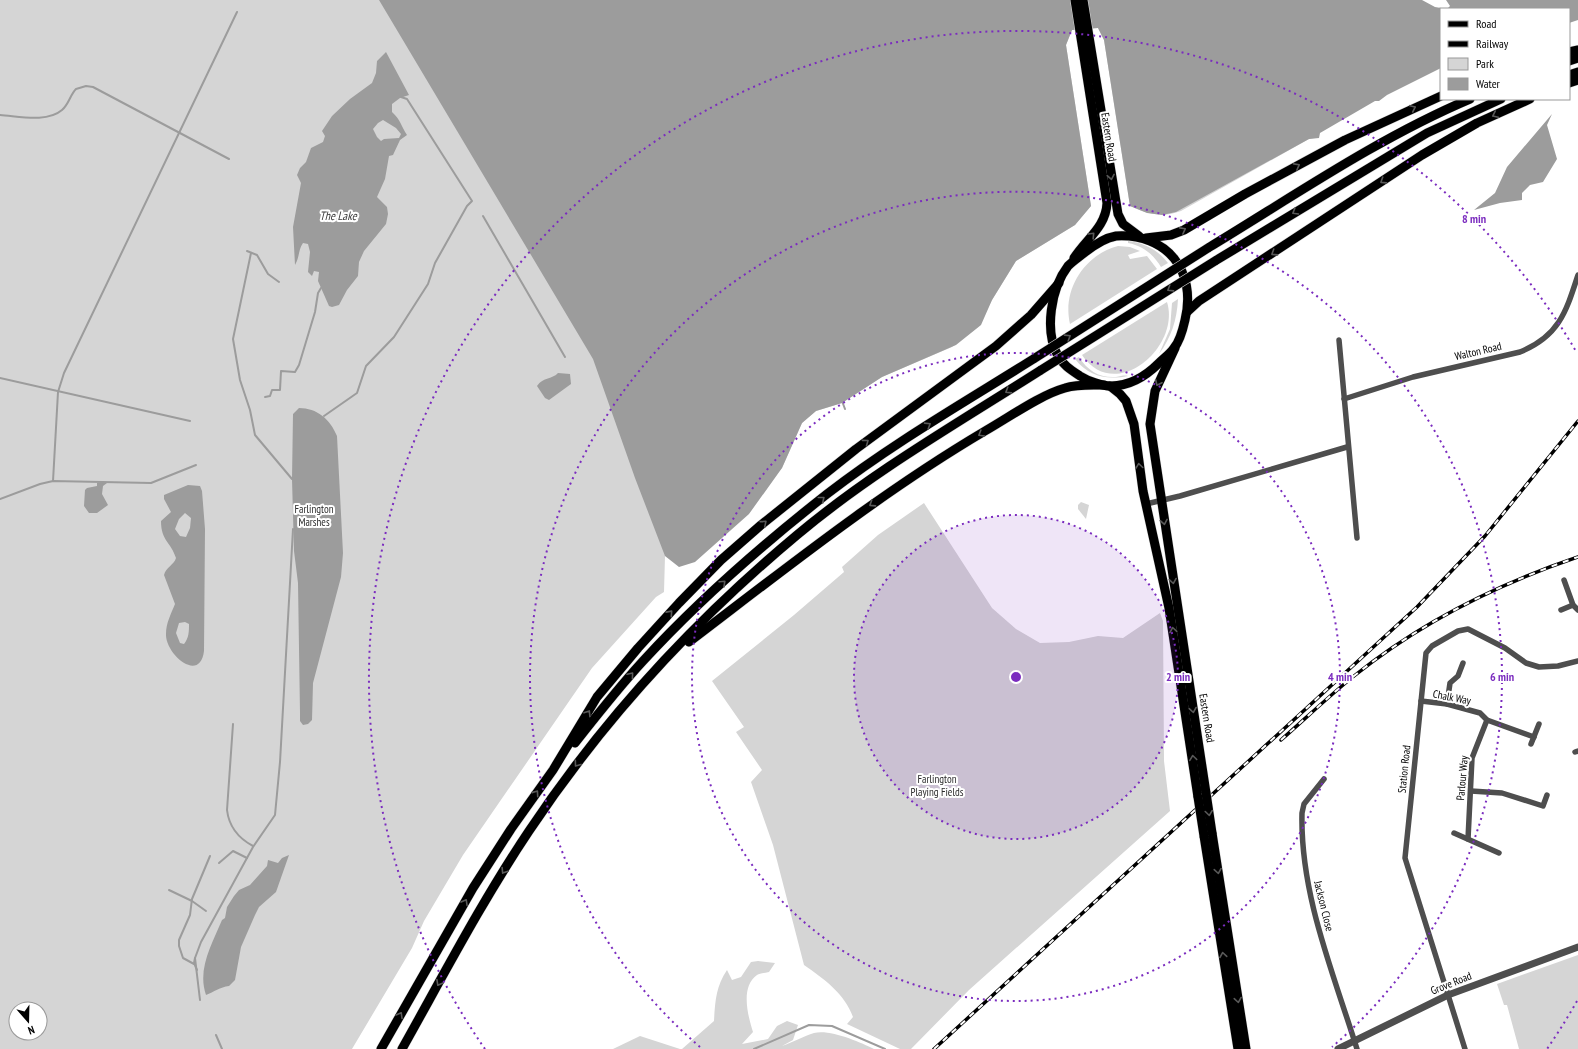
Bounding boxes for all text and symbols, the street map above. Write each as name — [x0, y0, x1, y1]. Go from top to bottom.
legend — [1440, 8, 1570, 100]
text: Road — [1476, 16, 1496, 31]
text: Railway — [1476, 36, 1509, 51]
text: Park — [1476, 56, 1494, 71]
text: Water — [1476, 76, 1501, 91]
one-way arrow — [1409, 105, 1416, 113]
one-way arrow — [1491, 111, 1498, 119]
street label: Eastern Road — [1098, 112, 1120, 163]
one-way arrow — [1293, 163, 1300, 171]
one-way arrow — [1106, 173, 1115, 180]
one-way arrow — [1380, 177, 1387, 184]
one-way arrow — [1292, 207, 1299, 215]
water label: The Lake — [319, 208, 358, 223]
text: 8 min — [1462, 211, 1486, 226]
one-way arrow — [1179, 227, 1187, 234]
one-way arrow — [1087, 232, 1095, 240]
one-way arrow — [1271, 248, 1278, 256]
one-way arrow — [1167, 285, 1174, 292]
one-way arrow — [1064, 334, 1071, 342]
street label: Walton Road — [1453, 339, 1503, 363]
one-way arrow — [1155, 379, 1163, 387]
one-way arrow — [1005, 386, 1012, 394]
one-way arrow — [924, 423, 931, 430]
one-way arrow — [978, 429, 985, 437]
one-way arrow — [862, 439, 869, 447]
one-way arrow — [1135, 462, 1144, 469]
one-way arrow — [817, 496, 824, 503]
one-way arrow — [869, 500, 876, 507]
park label: Farlington Marshes — [294, 502, 334, 529]
one-way arrow — [1159, 519, 1168, 525]
one-way arrow — [759, 520, 767, 527]
one-way arrow — [1168, 578, 1177, 584]
one-way arrow — [718, 580, 726, 588]
one-way arrow — [666, 610, 673, 618]
one-way arrow — [1169, 627, 1178, 633]
text: 2 min — [1166, 669, 1190, 684]
text: 4 min — [1328, 669, 1352, 684]
text: 6 min — [1490, 669, 1514, 684]
centre of rings — [1009, 670, 1023, 684]
one-way arrow — [627, 672, 634, 680]
street label: Chalk Way — [1432, 686, 1473, 708]
street label: Eastern Road — [1196, 693, 1218, 744]
one-way arrow — [1188, 707, 1197, 713]
one-way arrow — [583, 710, 591, 717]
street label: Station Road — [1395, 744, 1414, 794]
street label: Parlour Way — [1453, 754, 1471, 801]
one-way arrow — [1189, 755, 1198, 761]
one-way arrow — [575, 759, 582, 766]
park label: Farlington Playing Fields — [911, 772, 964, 799]
one-way arrow — [531, 791, 538, 798]
one-way arrow — [1204, 810, 1213, 816]
one-way arrow — [501, 867, 508, 874]
one-way arrow — [1213, 868, 1222, 874]
street label: Jackson Close — [1311, 878, 1337, 933]
one-way arrow — [461, 899, 468, 906]
one-way arrow — [1219, 952, 1228, 958]
street label: Grove Road — [1428, 968, 1474, 998]
one-way arrow — [436, 979, 443, 986]
one-way arrow — [1233, 997, 1242, 1003]
north arrow — [8, 1001, 48, 1041]
one-way arrow — [396, 1012, 403, 1019]
text: N — [26, 1023, 37, 1038]

